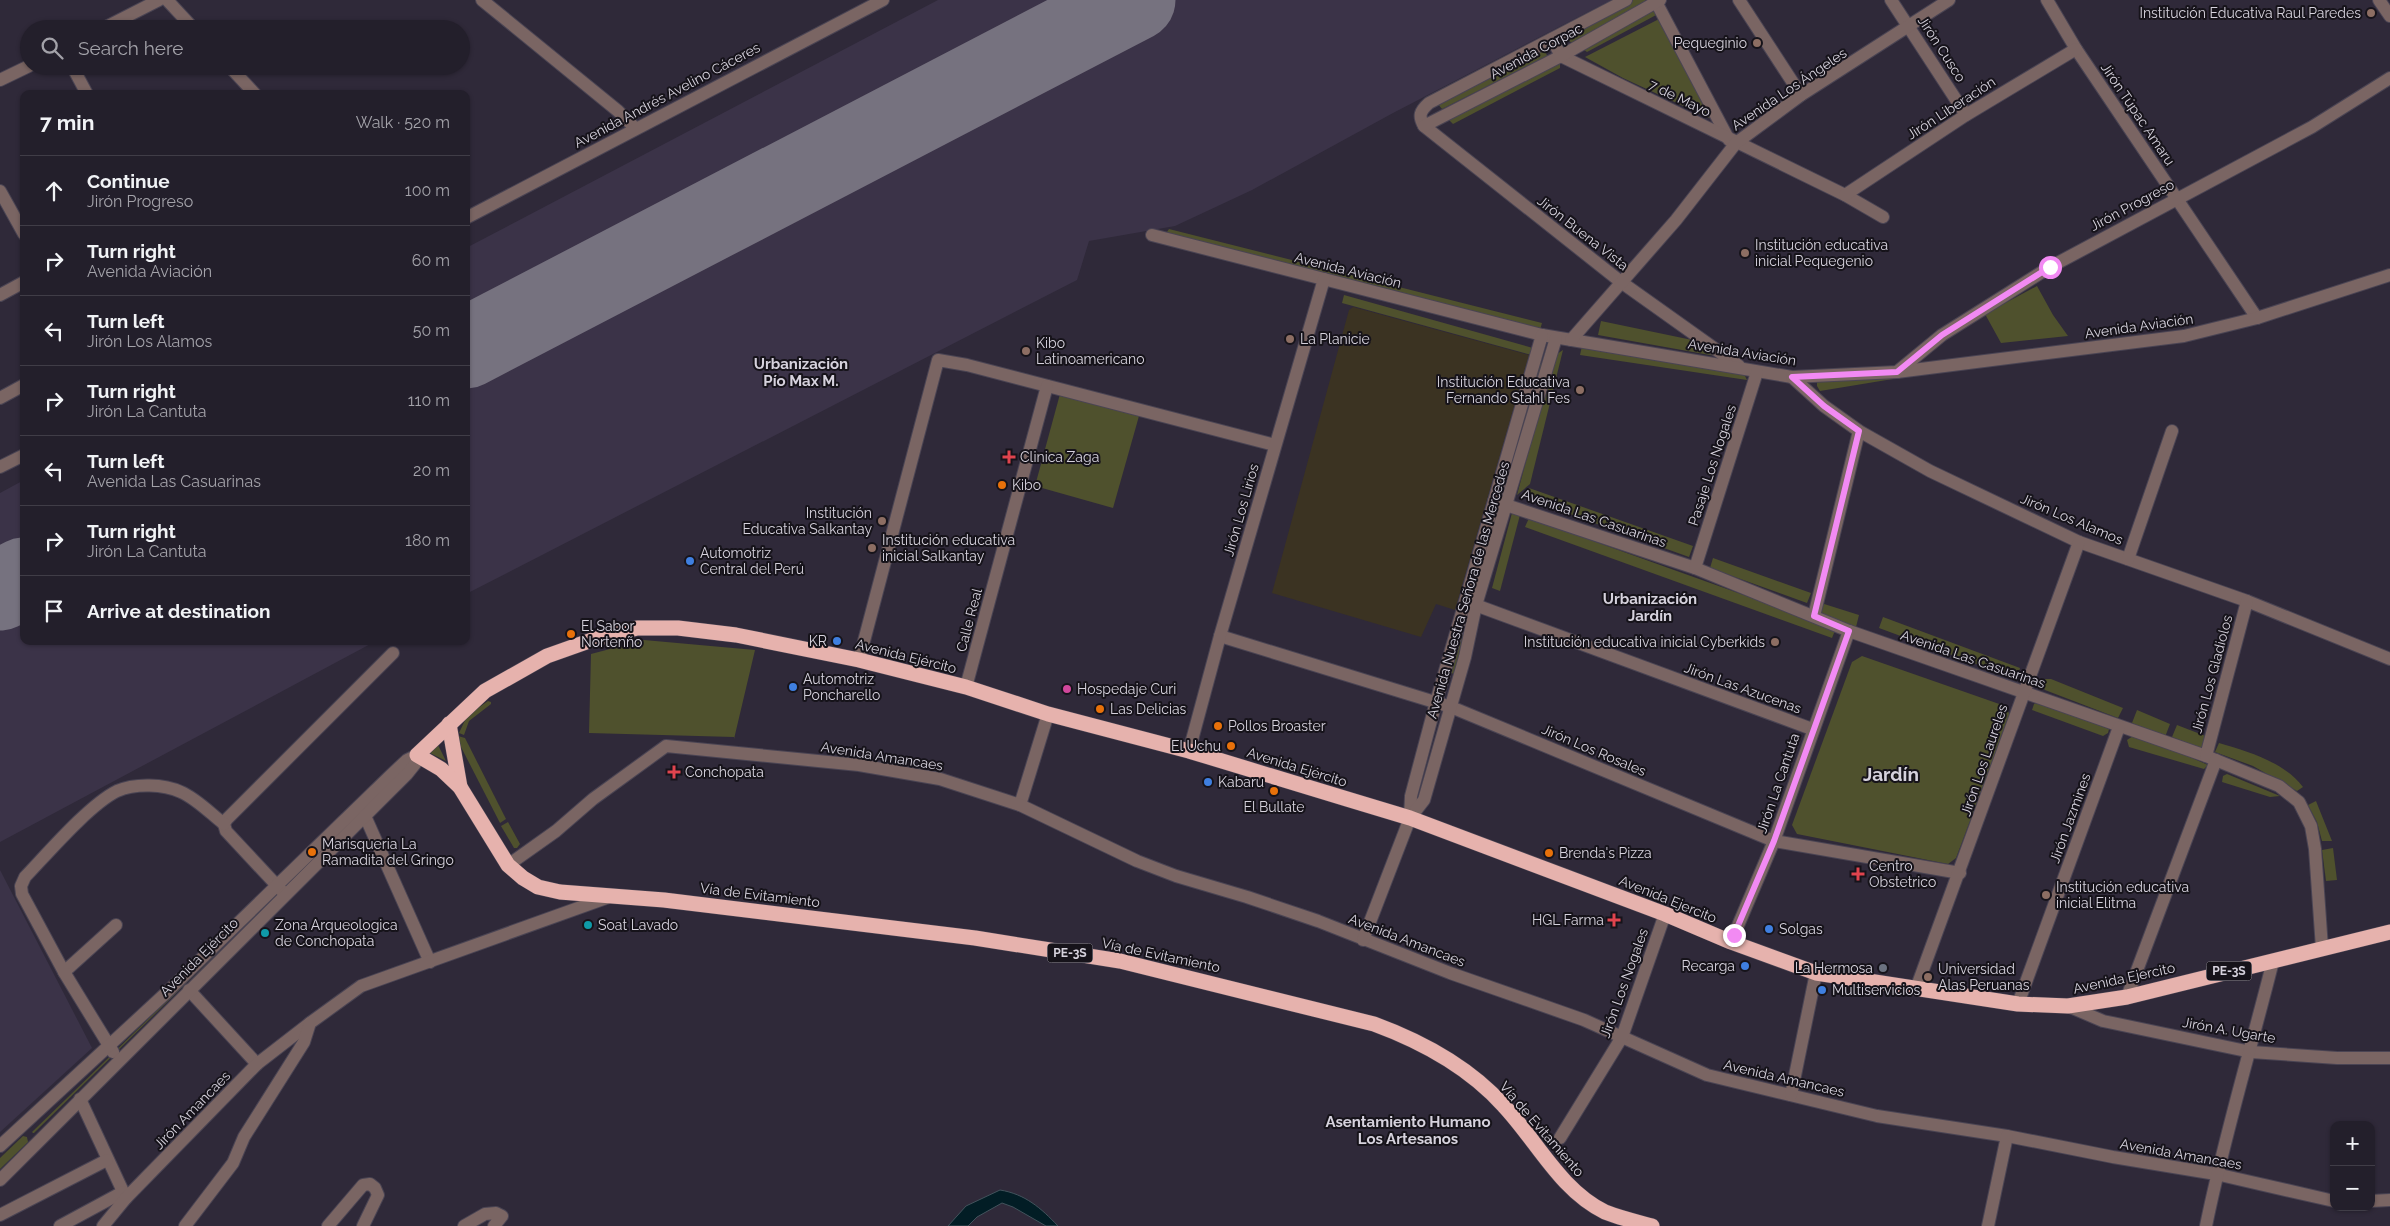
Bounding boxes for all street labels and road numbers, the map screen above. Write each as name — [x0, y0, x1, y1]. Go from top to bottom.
street label: Jirón Cusco — [1915, 13, 1969, 85]
street label: Avenida Corpac — [1487, 20, 1585, 82]
street label: Avenida Andrés Avelino Cáceres — [571, 39, 763, 151]
street label: Avenida Los Ángeles — [1728, 44, 1850, 133]
street label: Jirón Túpac Amaru — [2098, 60, 2178, 168]
street label: Jirón Liberación — [1904, 73, 1998, 143]
street label: 7 de Mayo — [1646, 76, 1714, 120]
street label: Jirón Progreso — [2087, 176, 2177, 234]
street label: Jirón Buena Vista — [1534, 193, 1632, 273]
street label: Avenida Aviación — [1293, 249, 1403, 291]
street label: Avenida Aviación — [2084, 310, 2194, 342]
street label: Avenida Aviación — [1687, 336, 1797, 368]
street label: Pasaje Los Nogales — [1685, 402, 1739, 528]
street label: Avenida Nuestra Señora de las Mercedes — [1424, 459, 1512, 720]
street label: Jirón Los Lirios — [1220, 462, 1262, 558]
street label: Avenida Las Casuarinas — [1519, 486, 1669, 550]
street label: Jirón Los Alamos — [2018, 490, 2126, 548]
street label: Calle Real — [953, 586, 985, 654]
street label: Jirón Los Gladiolos — [2189, 613, 2236, 735]
street label: Avenida Las Casuarinas — [1898, 627, 2048, 691]
street label: Avenida Ejército — [854, 636, 958, 676]
street label: Jirón Las Azucenas — [1682, 659, 1804, 717]
street label: Jirón Los Laureles — [1957, 702, 2011, 818]
street label: Jirón Los Rosales — [1539, 721, 1649, 779]
street label: Jirón La Cantuta — [1753, 731, 1803, 835]
street label: Avenida Amancaes — [820, 738, 944, 774]
street label: Avenida Ejército — [1245, 744, 1349, 790]
street label: Jirón Jazmines — [2046, 771, 2094, 865]
street label: Avenida Ejercito — [1617, 872, 1719, 926]
street label: Vía de Evitamiento — [699, 880, 821, 910]
street label: Avenida Amancaes — [1346, 910, 1468, 970]
street label: Avenida Ejército — [157, 915, 241, 999]
street label: Jirón Los Nogales — [1597, 926, 1651, 1040]
street label: Vía de Evitamiento — [1100, 935, 1222, 975]
road number: PE-3S — [1048, 944, 1092, 962]
street label: Avenida Ejercito — [2072, 959, 2176, 997]
road number: PE-3S — [2206, 961, 2252, 980]
street label: Jirón A. Ugarte — [2181, 1014, 2277, 1046]
street label: Avenida Amancaes — [1722, 1056, 1846, 1100]
street label: Jirón Amancaes — [151, 1067, 234, 1152]
street label: Vía de Evitamiento — [1496, 1078, 1588, 1180]
street label: Avenida Amancaes — [2119, 1135, 2243, 1173]

